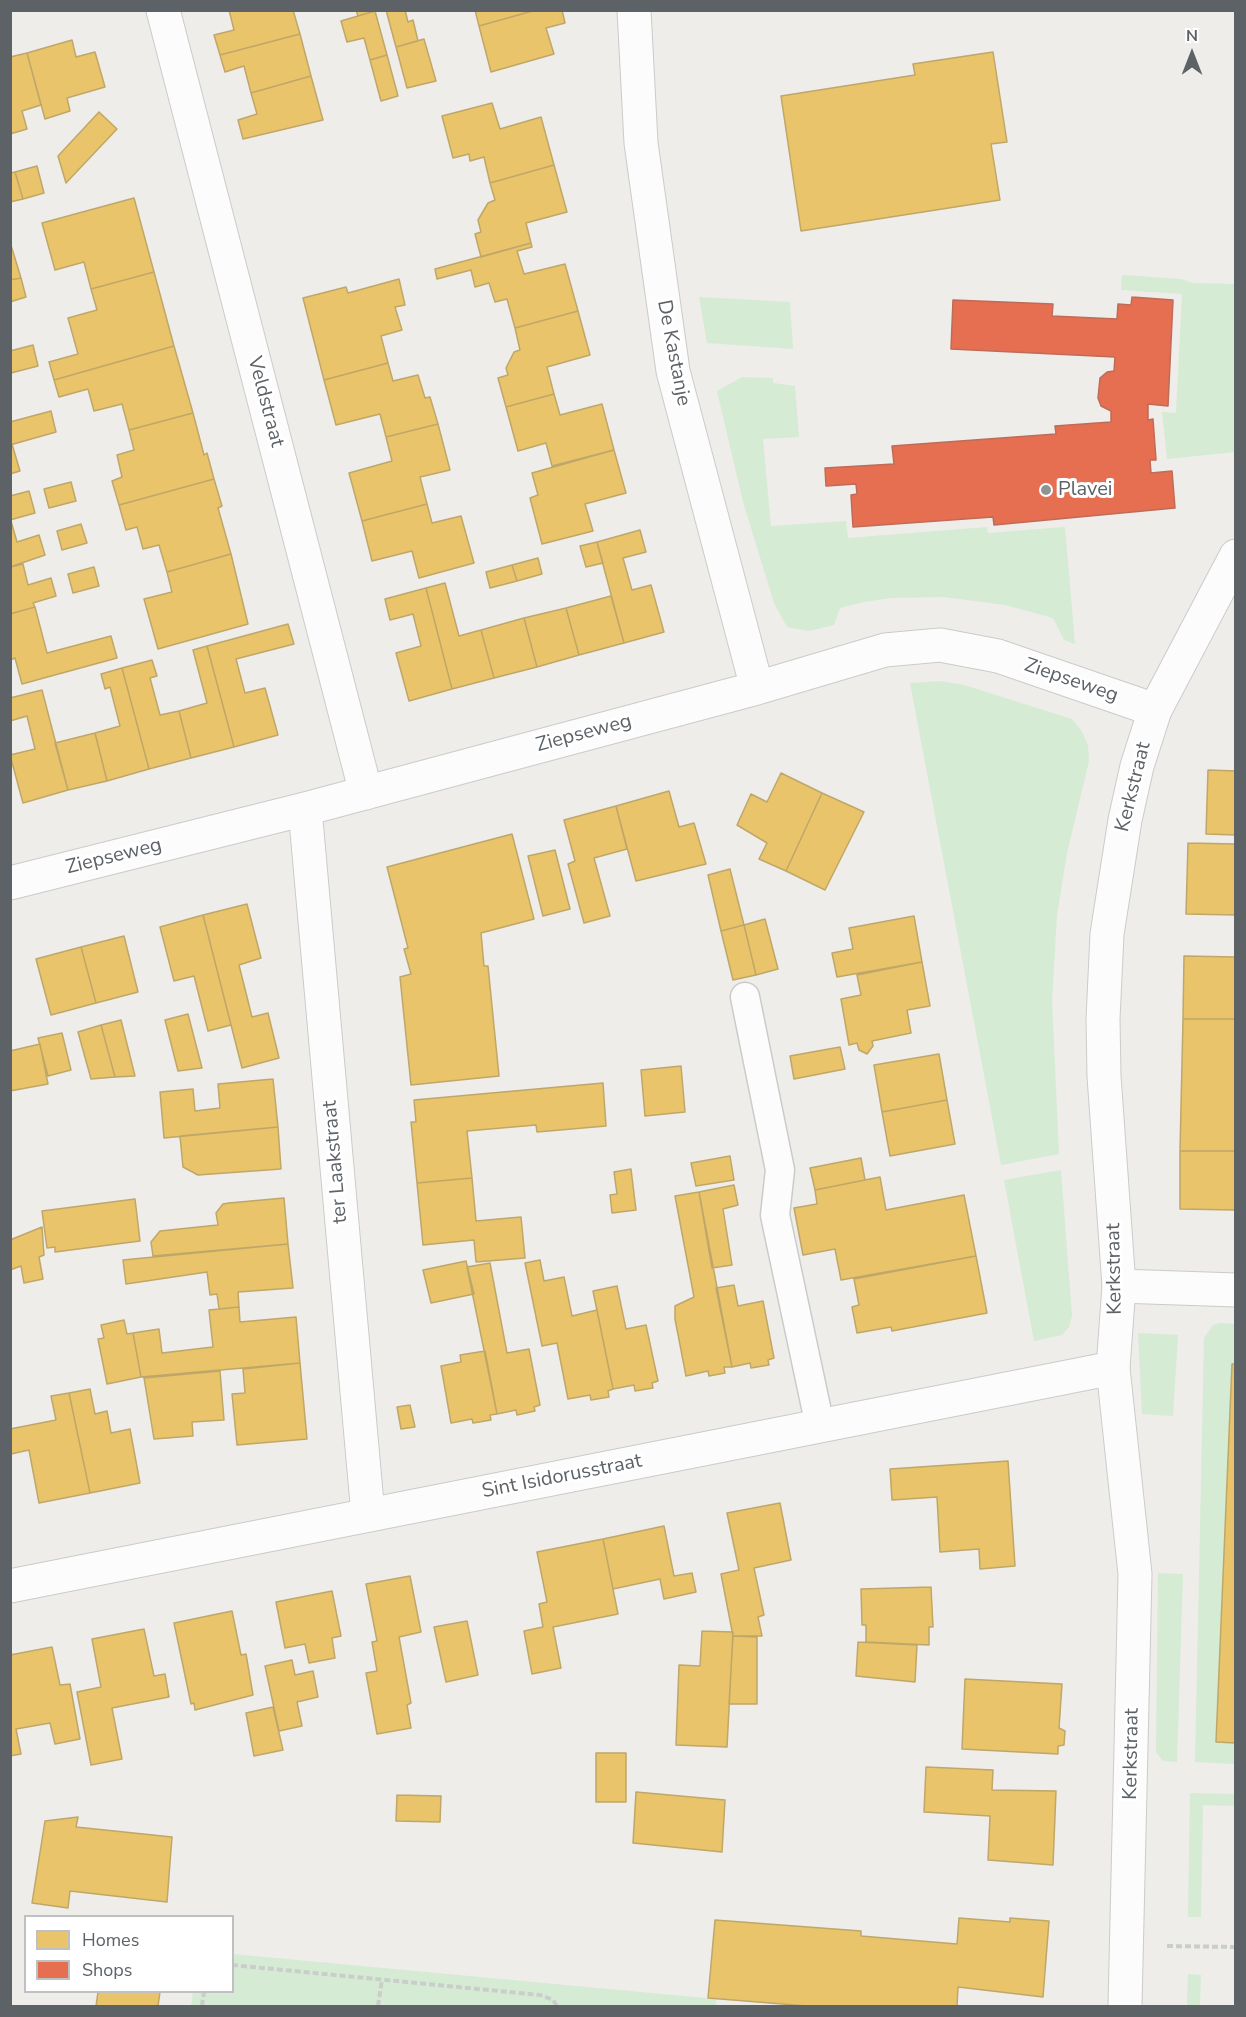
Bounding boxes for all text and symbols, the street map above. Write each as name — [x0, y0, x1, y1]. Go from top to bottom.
north arrow — [1162, 24, 1222, 84]
text: N — [1186, 25, 1198, 47]
street label: De Kastanje — [651, 298, 695, 408]
street label: Veldstraat — [241, 354, 289, 450]
place label: Plavei — [1058, 478, 1113, 502]
marker: Plavei — [1039, 483, 1053, 497]
street label: Ziepseweg — [1021, 654, 1121, 708]
street label: Ziepseweg — [534, 710, 634, 758]
street label: Kerkstraat — [1111, 740, 1157, 834]
street label: Ziepseweg — [64, 834, 164, 880]
street label: ter Laakstraat — [319, 1099, 353, 1225]
street label: Kerkstraat — [1102, 1223, 1128, 1315]
street label: Sint Isidorusstraat — [480, 1450, 644, 1504]
street label: Kerkstraat — [1119, 1708, 1145, 1800]
legend — [24, 1915, 234, 1993]
text: Homes — [82, 1928, 139, 1952]
text: Shops — [82, 1958, 132, 1982]

